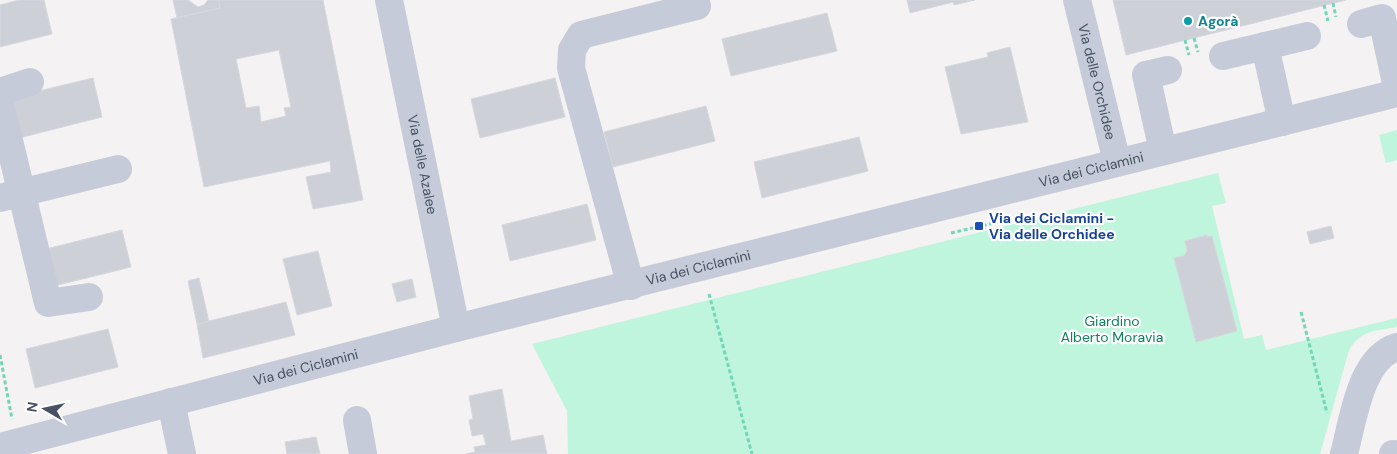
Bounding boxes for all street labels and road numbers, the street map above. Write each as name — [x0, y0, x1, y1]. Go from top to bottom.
street label: Via delle Orchidee — [1074, 22, 1120, 141]
street label: Via delle Azalee — [404, 113, 442, 216]
street label: Via dei Ciclamini — [1037, 148, 1146, 191]
street label: Via dei Ciclamini — [644, 246, 753, 289]
street label: Via dei Ciclamini — [252, 345, 360, 389]

